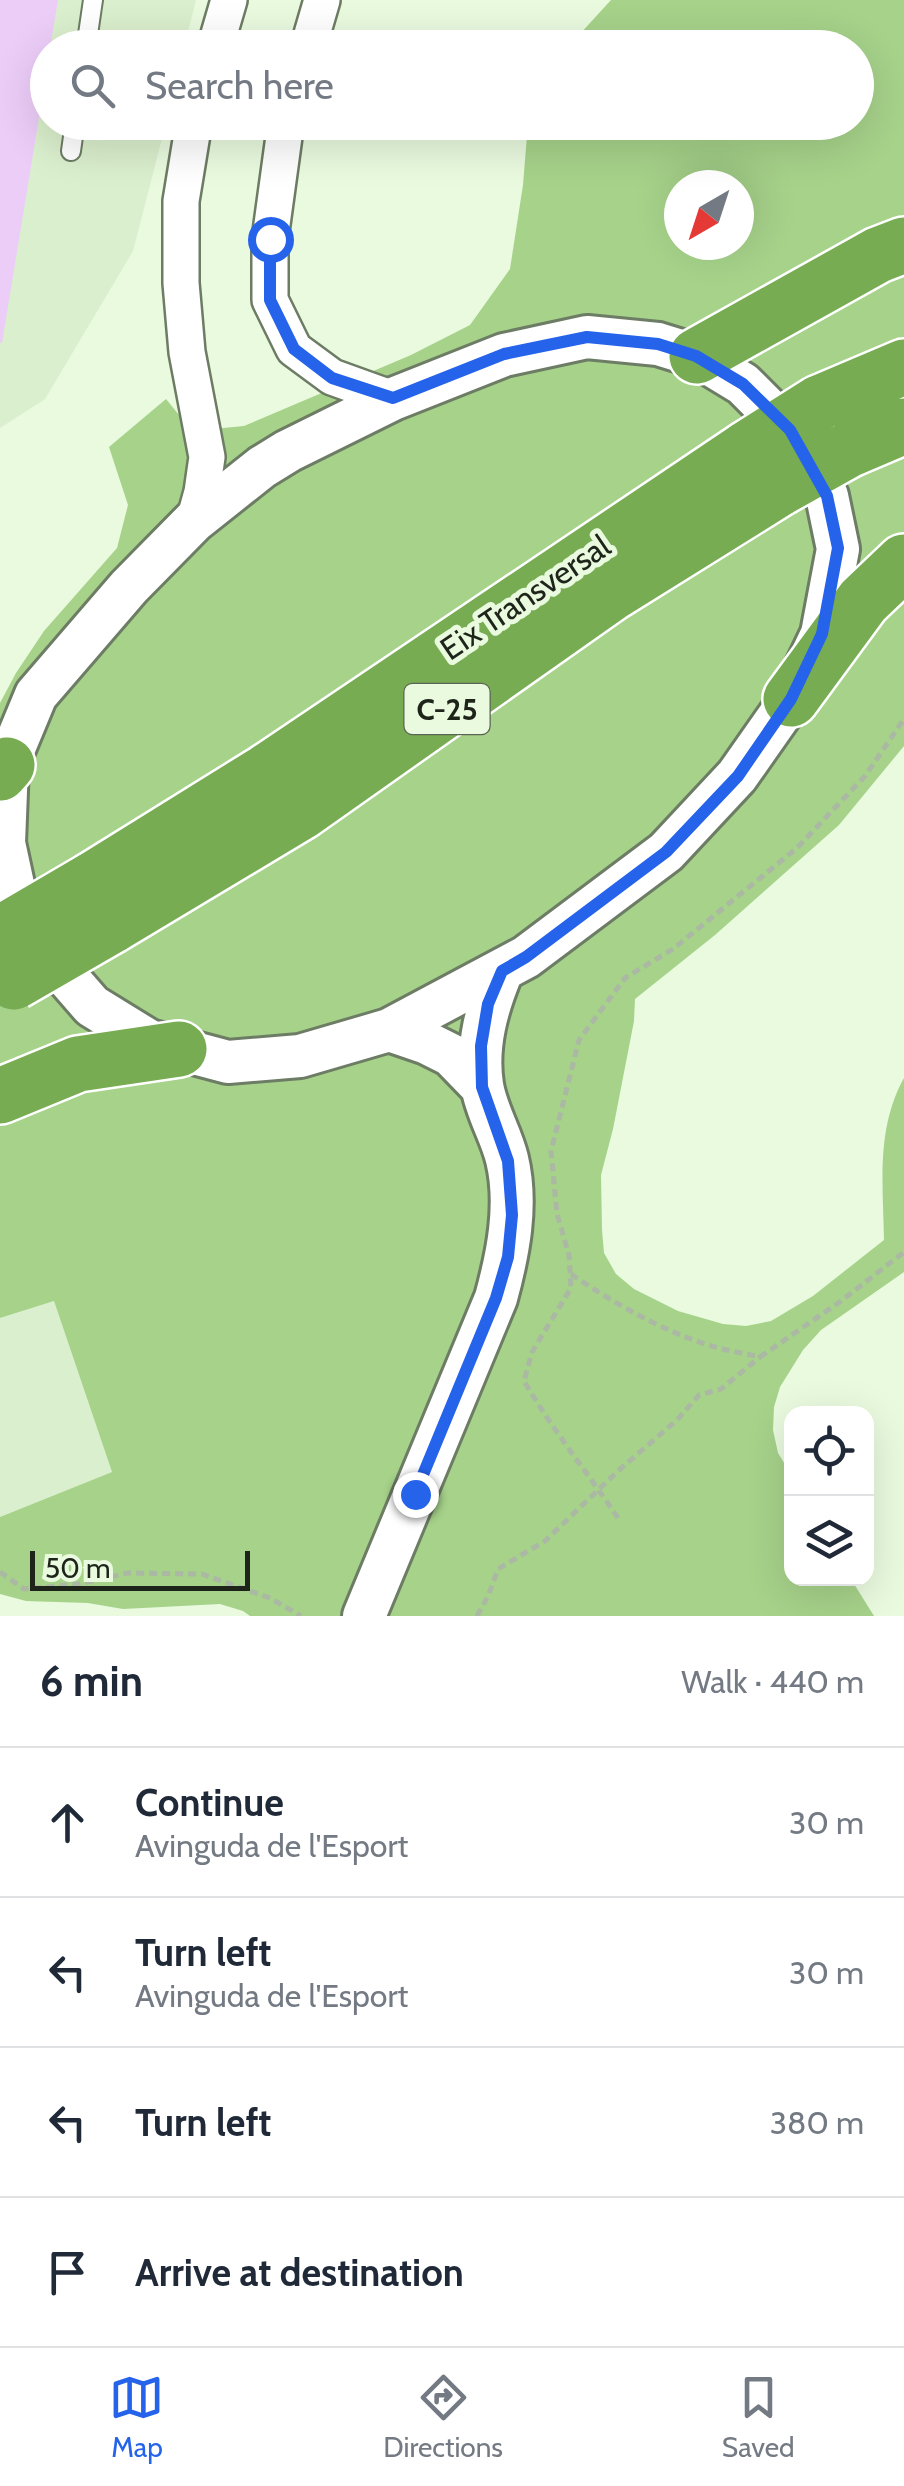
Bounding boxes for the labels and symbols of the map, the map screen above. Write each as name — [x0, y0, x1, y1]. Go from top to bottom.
north arrow — [664, 170, 754, 260]
route start — [248, 217, 294, 263]
street label: Eix Transversal — [433, 526, 618, 668]
road number: C-25 — [404, 684, 490, 734]
route end — [393, 1472, 439, 1518]
scale bar — [30, 1546, 250, 1590]

